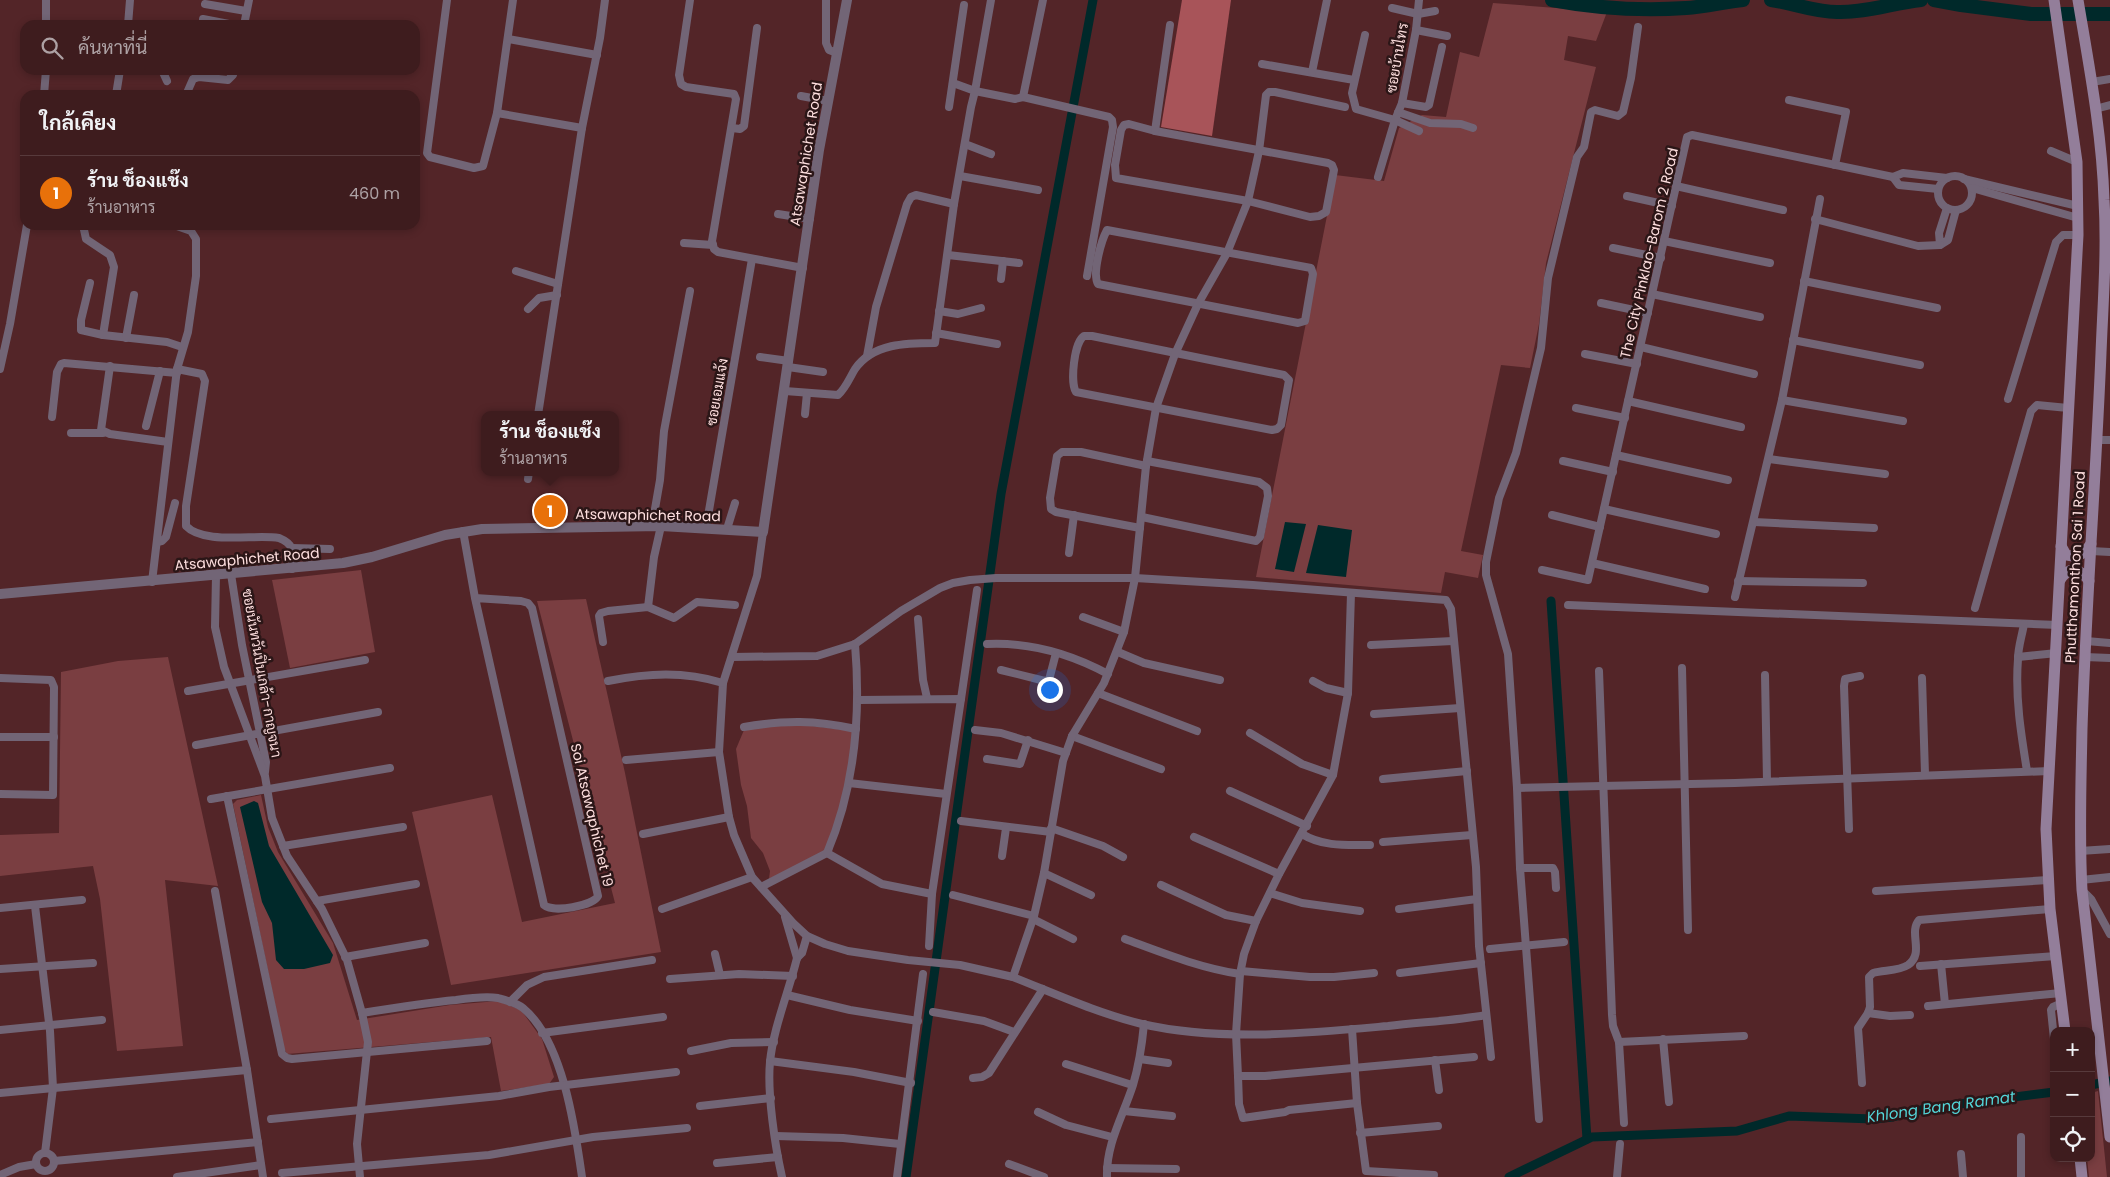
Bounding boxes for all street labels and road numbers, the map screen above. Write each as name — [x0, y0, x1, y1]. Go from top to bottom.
street label: ซอยบ้านไทร — [1381, 21, 1413, 95]
street label: Atsawaphichet Road — [785, 81, 827, 227]
street label: The City Pinklao-Barom 2 Road — [1615, 146, 1683, 360]
street label: ซอยเอมแจ้ง — [701, 357, 733, 427]
street label: Phutthamonthon Sai 1 Road — [2060, 471, 2090, 663]
street label: Atsawaphichet Road — [575, 504, 721, 526]
street label: Atsawaphichet Road — [174, 543, 320, 575]
street label: ซอยนันทวันปิ่นเกล้า-กาญจนา — [237, 587, 288, 759]
street label: Soi Atsawaphichet 19 — [566, 741, 618, 889]

